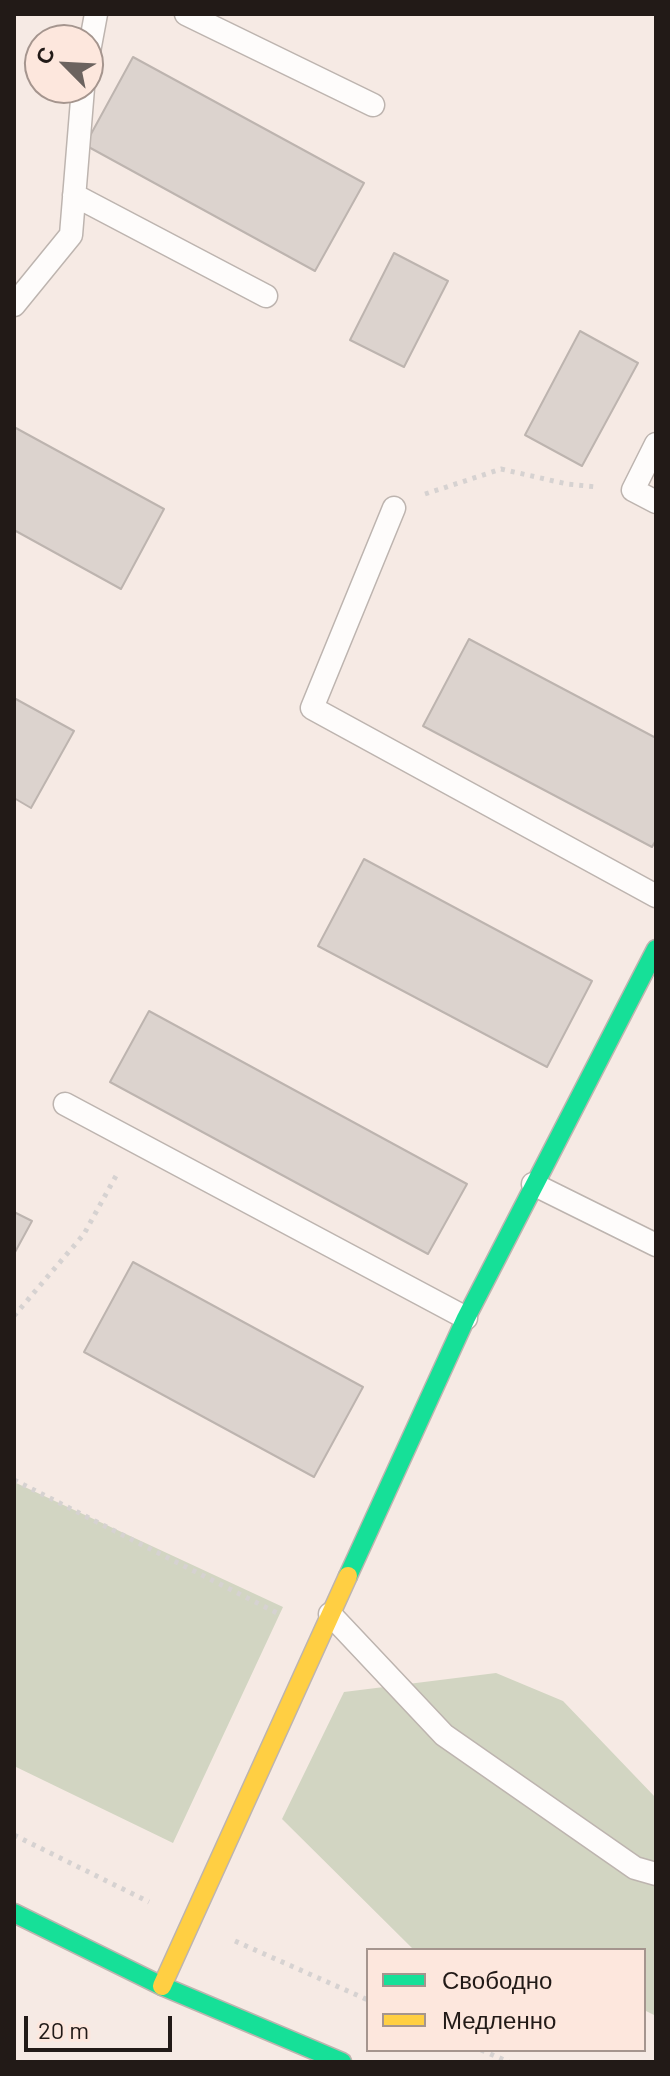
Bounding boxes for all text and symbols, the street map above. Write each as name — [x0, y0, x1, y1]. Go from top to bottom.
north arrow — [24, 24, 104, 104]
text: С — [29, 43, 59, 68]
legend — [366, 1948, 646, 2052]
text: Свободно — [442, 1965, 552, 1994]
scale bar — [28, 2000, 176, 2050]
text: Медленно — [442, 2005, 556, 2034]
text: 20 m — [38, 2015, 89, 2044]

